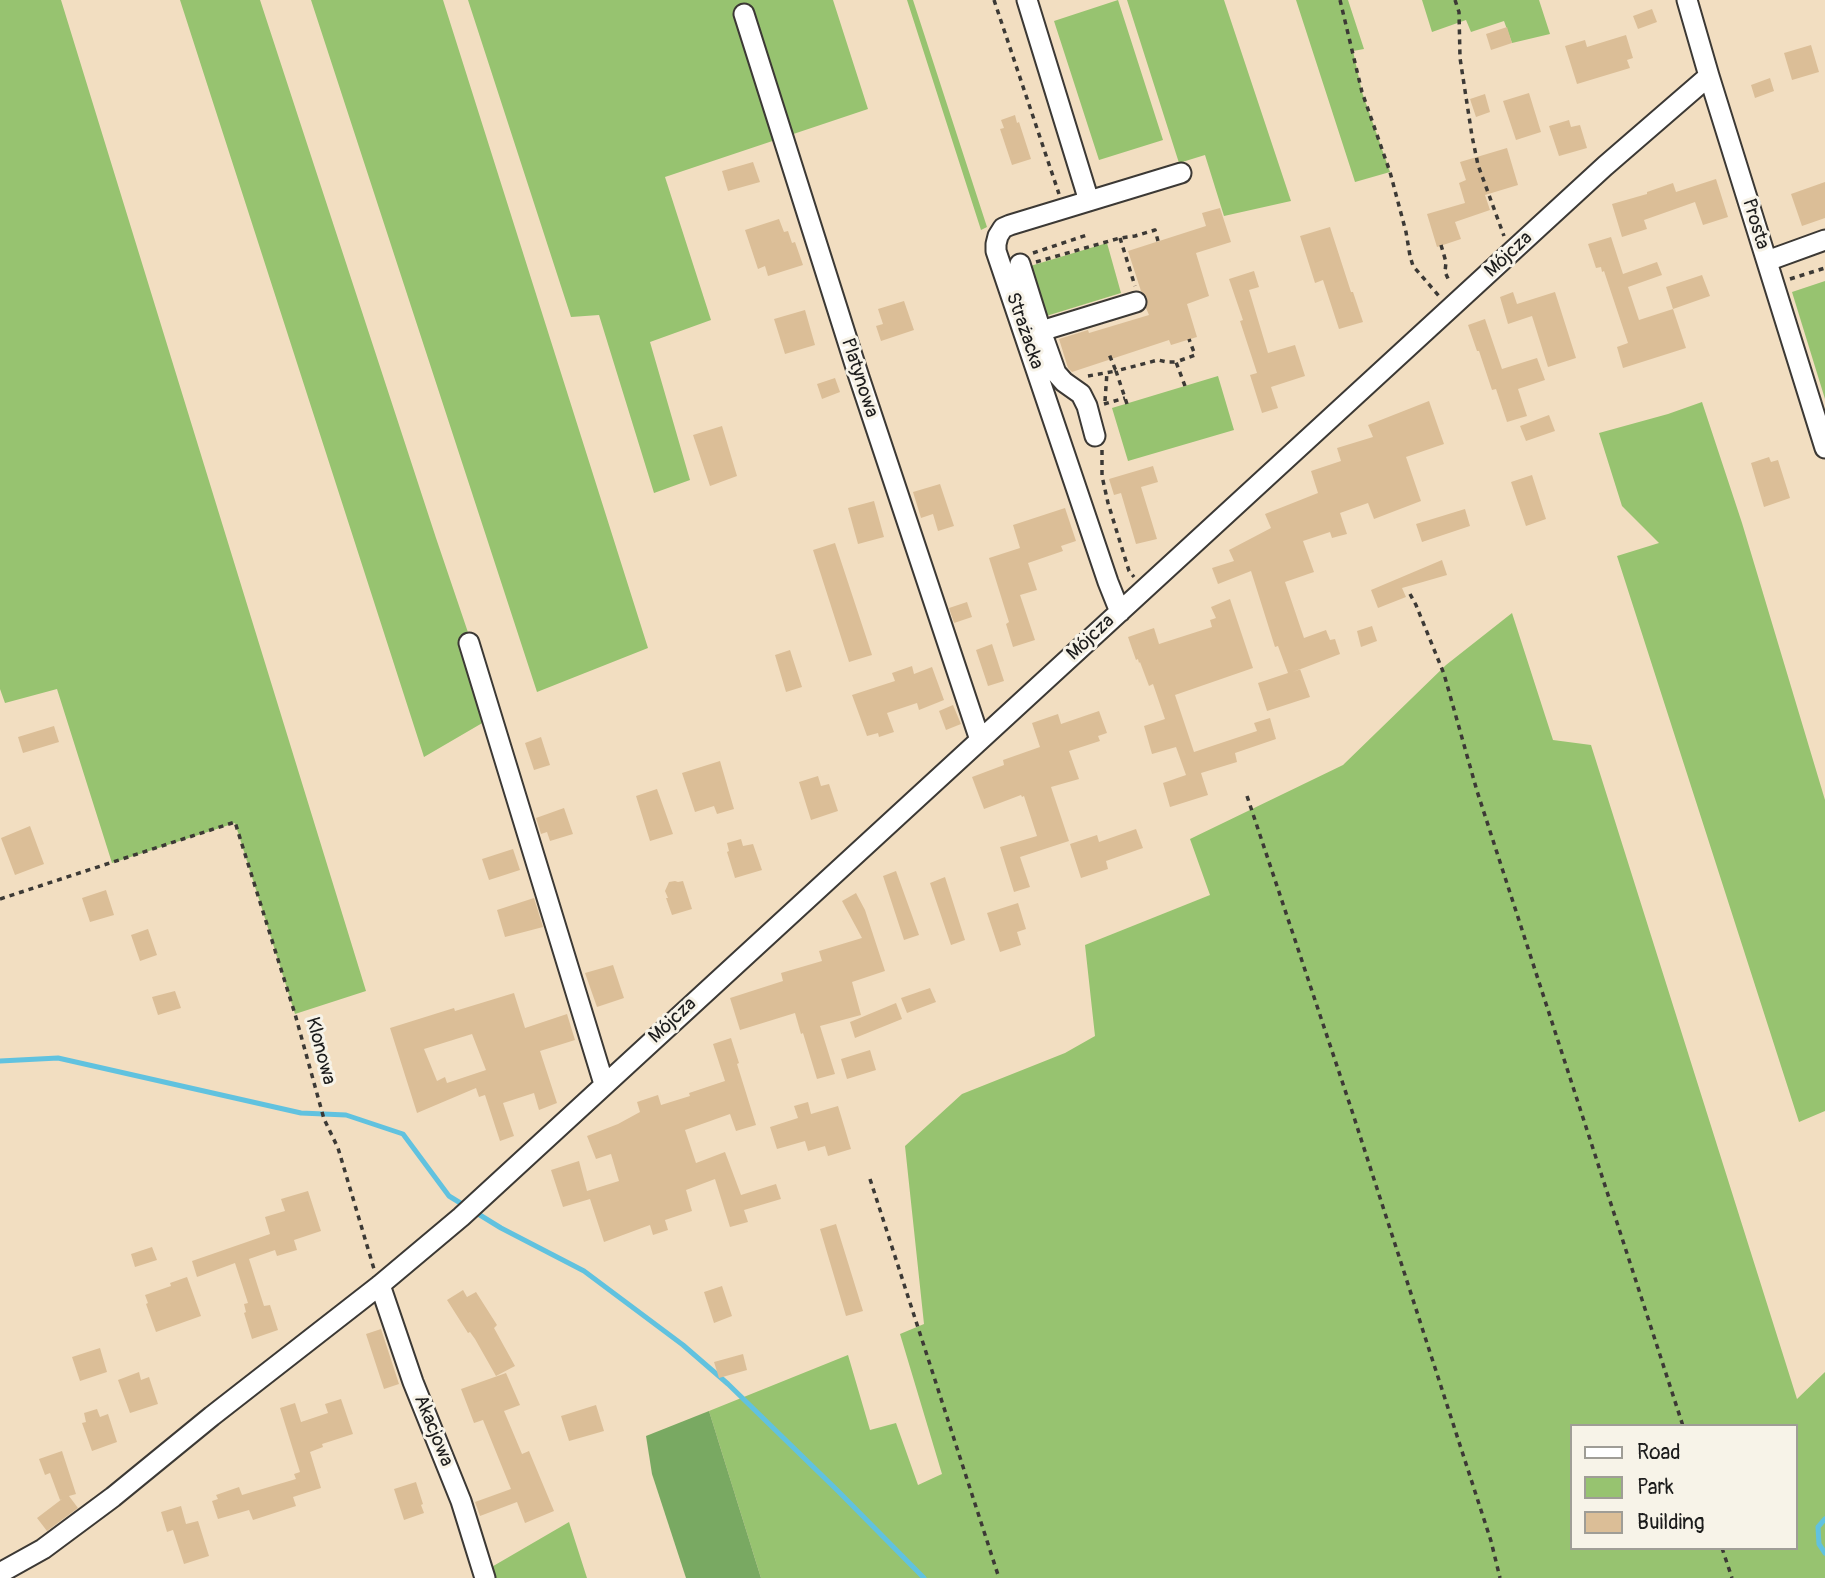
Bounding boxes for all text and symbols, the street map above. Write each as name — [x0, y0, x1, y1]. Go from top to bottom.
street label: Prosta — [1737, 196, 1773, 252]
street label: Mójcza — [1480, 227, 1538, 283]
street label: Strażacka — [1000, 290, 1048, 372]
street label: Platynowa — [836, 336, 882, 420]
street label: Mójcza — [1062, 610, 1120, 666]
street label: Mójcza — [644, 993, 702, 1049]
street label: Klonowa — [300, 1015, 340, 1087]
street label: Akacjowa — [408, 1392, 458, 1470]
legend — [1570, 1424, 1797, 1550]
text: Road — [1637, 1439, 1681, 1466]
text: Park — [1637, 1474, 1674, 1501]
text: Building — [1637, 1509, 1704, 1536]

